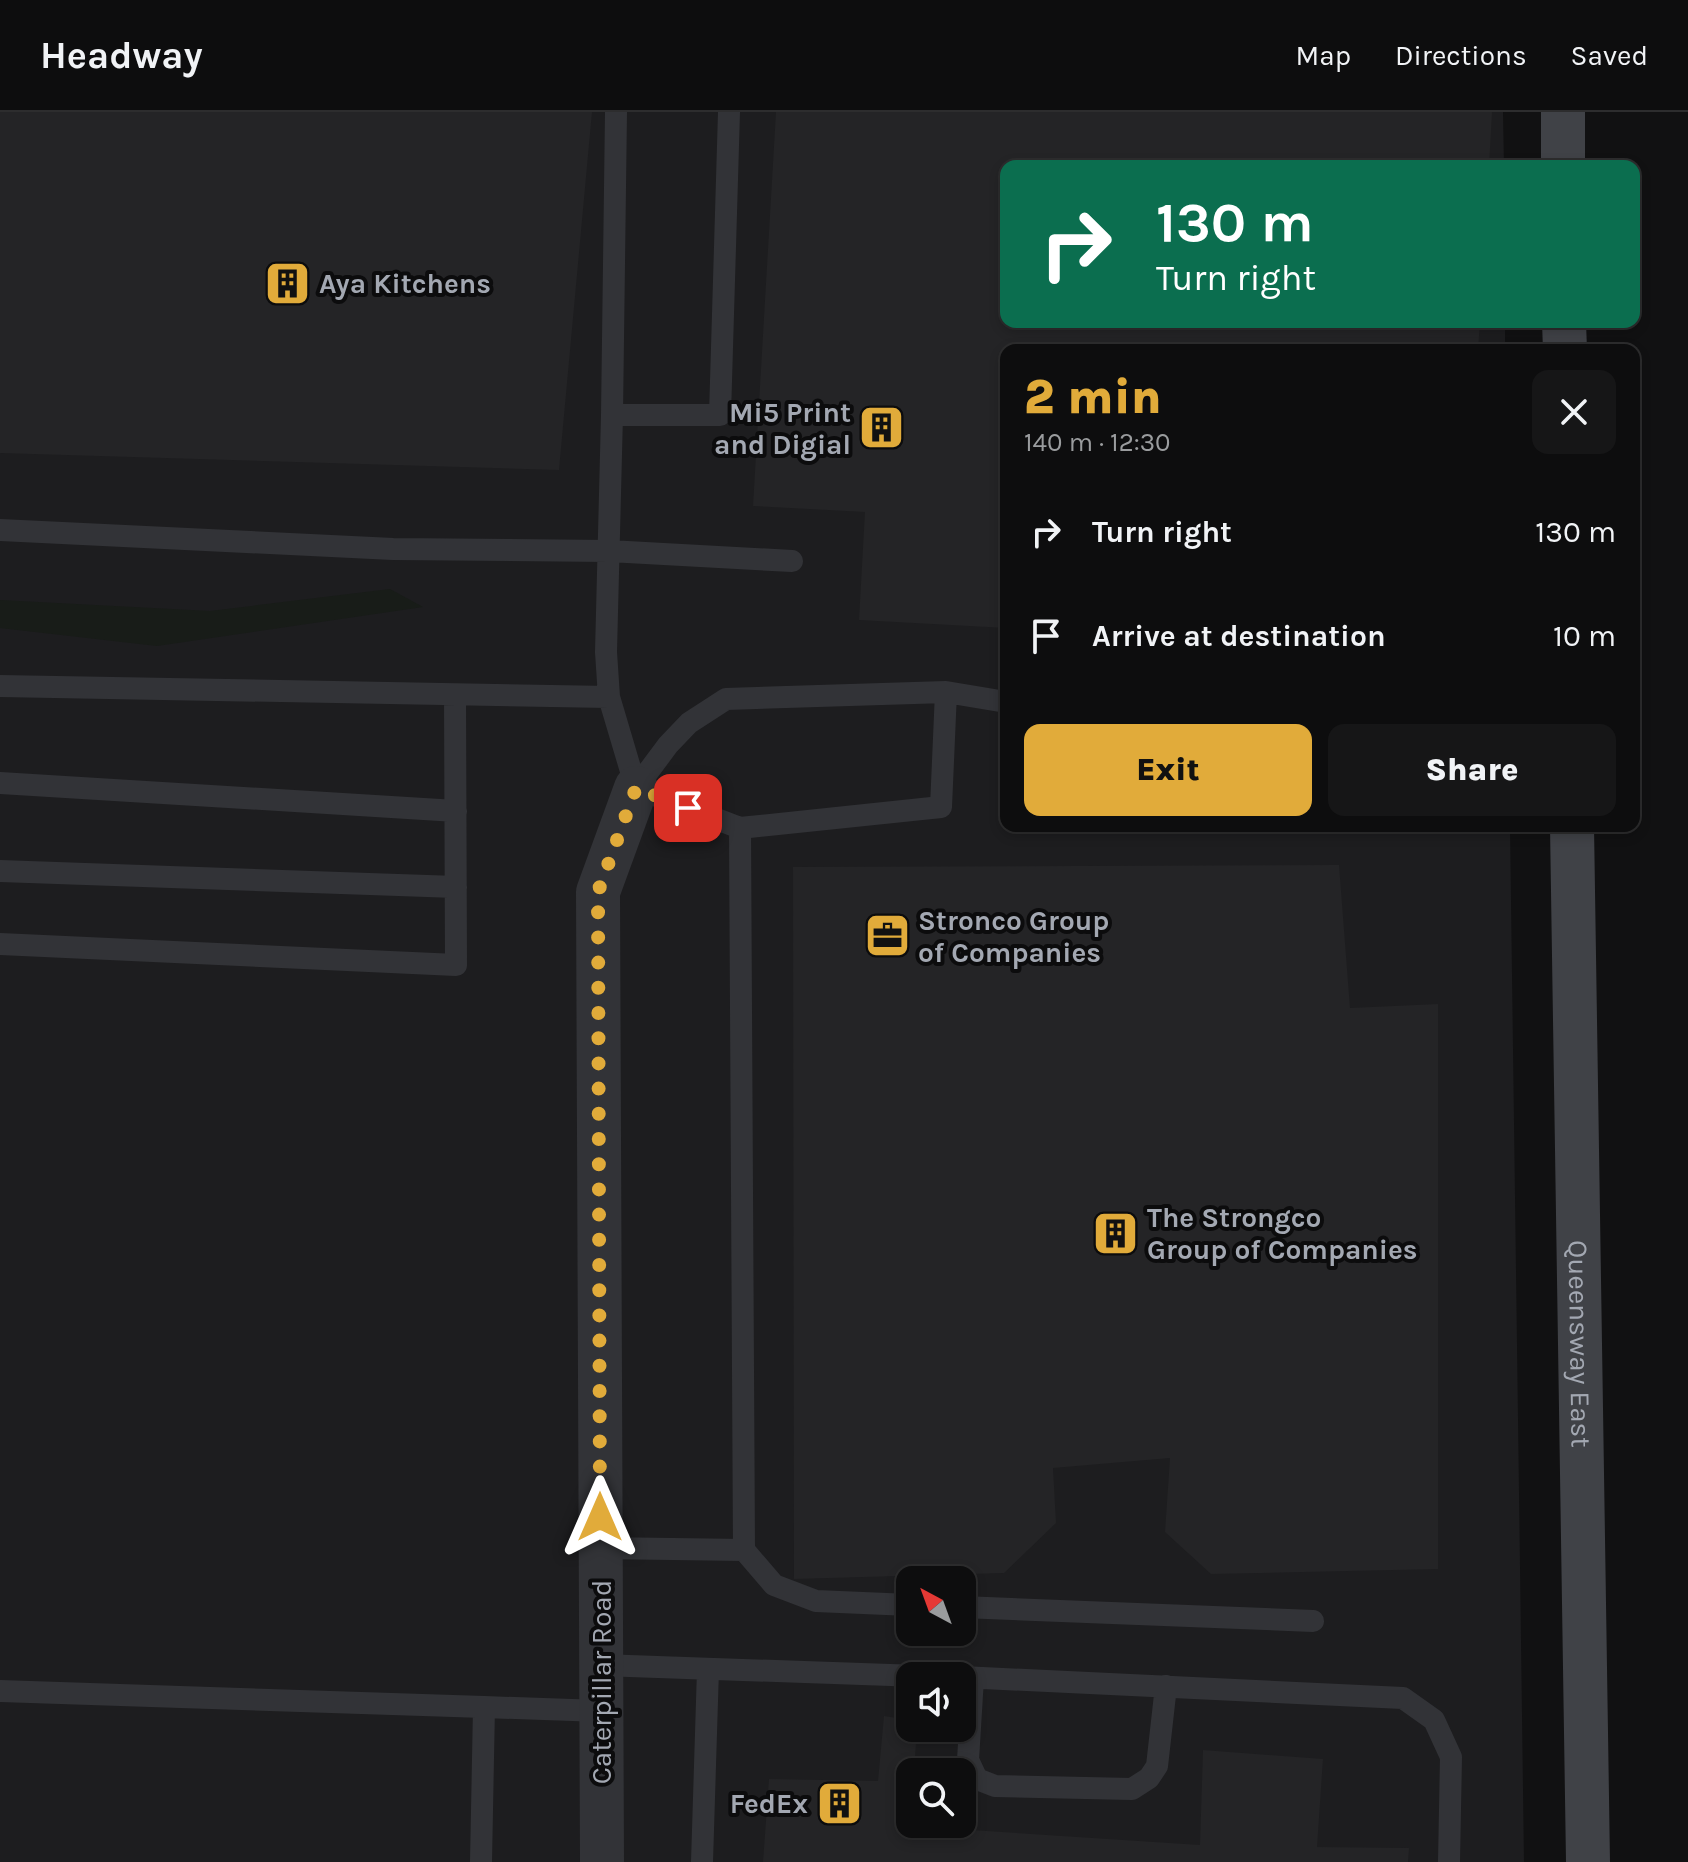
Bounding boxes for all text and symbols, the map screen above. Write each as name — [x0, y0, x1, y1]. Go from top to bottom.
text: Headway — [40, 33, 203, 78]
text: Map — [1296, 39, 1351, 72]
text: Directions — [1395, 39, 1527, 72]
text: Saved — [1571, 39, 1648, 72]
text: 130 m — [1156, 190, 1314, 255]
icon: right — [1024, 192, 1128, 296]
text: Turn right — [1156, 257, 1316, 299]
building icon: Aya Kitchens — [264, 259, 312, 307]
place label: Aya Kitchens — [319, 267, 491, 300]
text: 2 min — [1024, 369, 1162, 425]
button: close — [1532, 370, 1616, 454]
place label: Mi5 Print and Digial — [714, 396, 851, 461]
building icon: Mi5 Print and Digial — [858, 404, 906, 452]
text: 140 m · 12:30 — [1024, 427, 1170, 458]
icon: right — [1024, 510, 1068, 554]
text: Turn right — [1092, 514, 1232, 550]
text: 130 m — [1535, 514, 1616, 550]
icon: arrive — [1024, 614, 1068, 658]
text: Arrive at destination — [1092, 618, 1386, 654]
text: 10 m — [1553, 618, 1616, 654]
button: Exit — [1024, 724, 1312, 816]
button: Share — [1328, 724, 1616, 816]
pin — [654, 774, 722, 842]
icon: arrive — [666, 786, 710, 830]
place label: Stronco Group of Companies — [918, 904, 1109, 969]
office icon: Stronco Group of Companies — [863, 912, 911, 960]
place label: The Strongco Group of Companies — [1147, 1201, 1418, 1266]
building icon: The Strongco Group of Companies — [1092, 1209, 1140, 1257]
street label: Queensway East — [1561, 1240, 1598, 1448]
position arrow — [558, 1475, 642, 1559]
north arrow — [896, 1566, 976, 1646]
map controls — [896, 1566, 976, 1838]
street label: Caterpillar Road — [585, 1580, 618, 1784]
button: sound — [896, 1662, 976, 1742]
button: search — [896, 1758, 976, 1838]
building icon: FedEx — [815, 1779, 863, 1827]
place label: FedEx — [730, 1787, 808, 1820]

